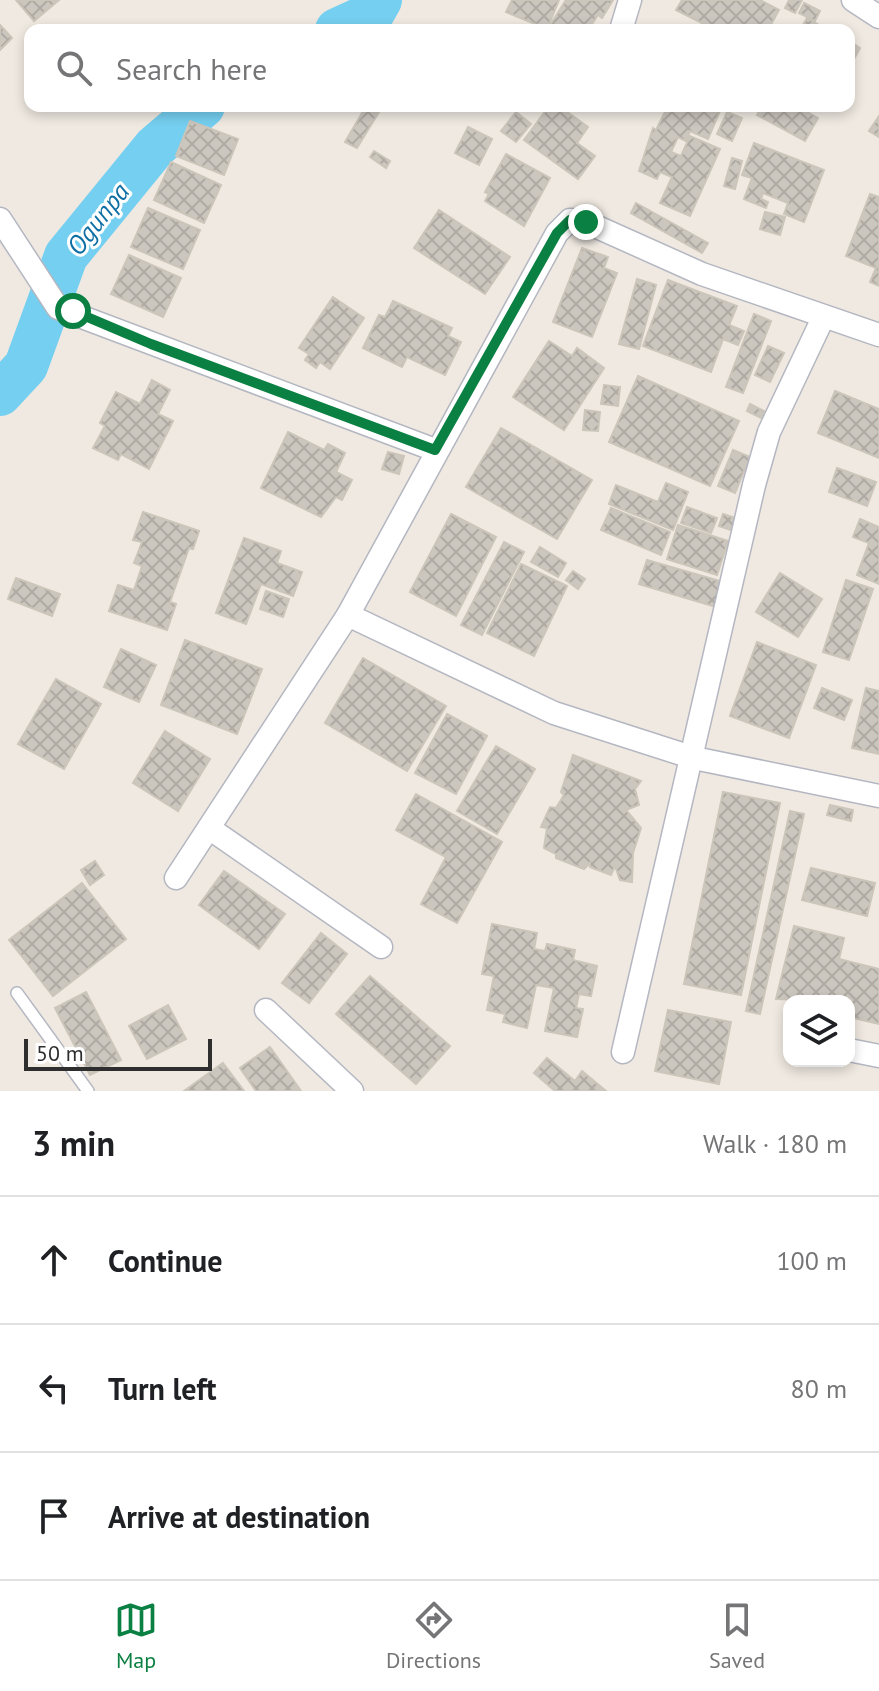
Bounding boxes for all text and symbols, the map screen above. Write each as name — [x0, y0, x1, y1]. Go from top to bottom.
search box — [24, 24, 855, 112]
icon: search — [52, 46, 96, 90]
text: Search here — [116, 49, 267, 88]
water label: Ogunpa — [59, 176, 136, 261]
route end — [568, 204, 604, 240]
route start — [55, 293, 91, 329]
map controls — [783, 995, 855, 1067]
button: layers — [783, 995, 855, 1067]
scale bar — [24, 1035, 212, 1071]
text: 50 m — [36, 1039, 84, 1067]
text: 3 min — [32, 1121, 115, 1165]
text: Walk · 180 m — [703, 1127, 847, 1160]
icon: ahead — [32, 1238, 76, 1282]
text: Continue — [108, 1241, 222, 1280]
text: 100 m — [776, 1244, 847, 1277]
icon: left — [32, 1366, 76, 1410]
text: Turn left — [108, 1369, 216, 1408]
text: 80 m — [791, 1372, 847, 1405]
icon: arrive — [32, 1494, 76, 1538]
text: Arrive at destination — [108, 1497, 370, 1536]
tab: Map — [114, 1598, 158, 1674]
tab: Directions — [386, 1598, 481, 1674]
tab: Saved — [709, 1598, 765, 1674]

